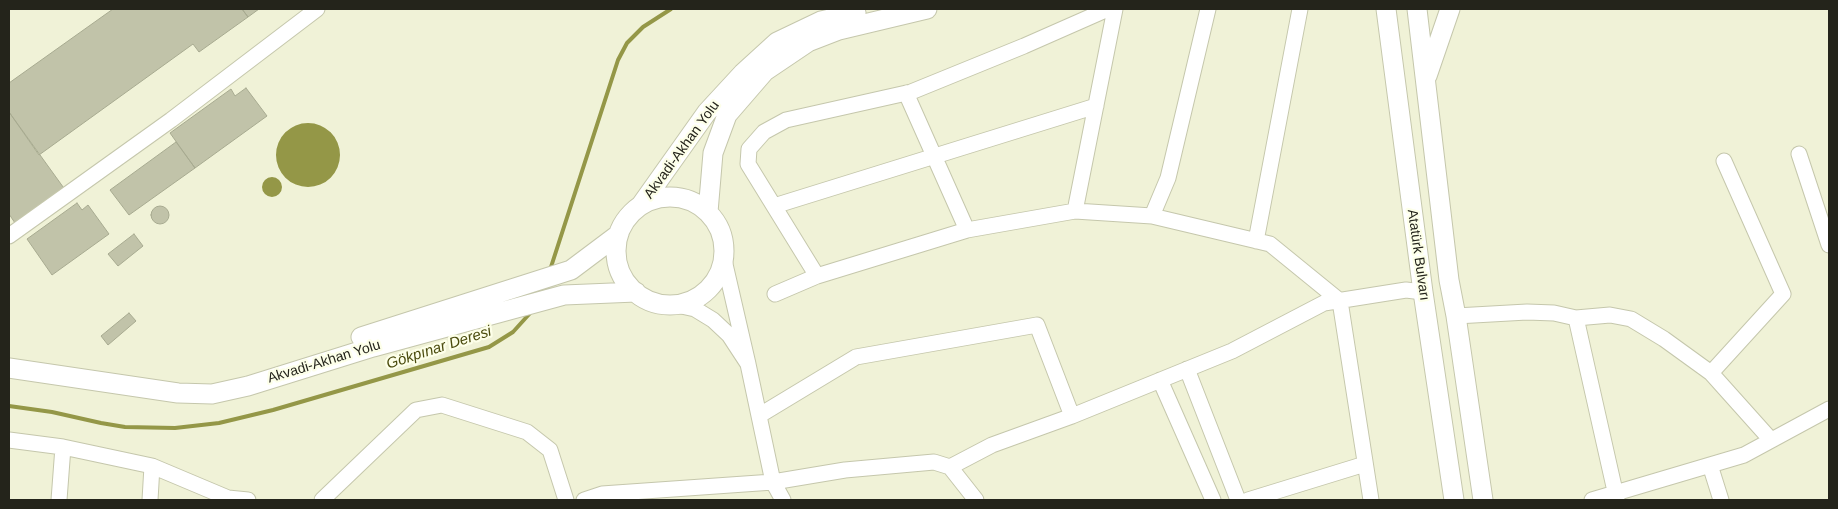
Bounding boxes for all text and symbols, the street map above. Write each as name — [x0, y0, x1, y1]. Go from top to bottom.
street label: Akvadi-Akhan Yolu — [641, 98, 723, 202]
street label: Atatürk Bulvarı — [1403, 208, 1433, 302]
water label: Gökpınar Deresi — [384, 323, 494, 373]
street label: Akvadi-Akhan Yolu — [266, 337, 382, 387]

